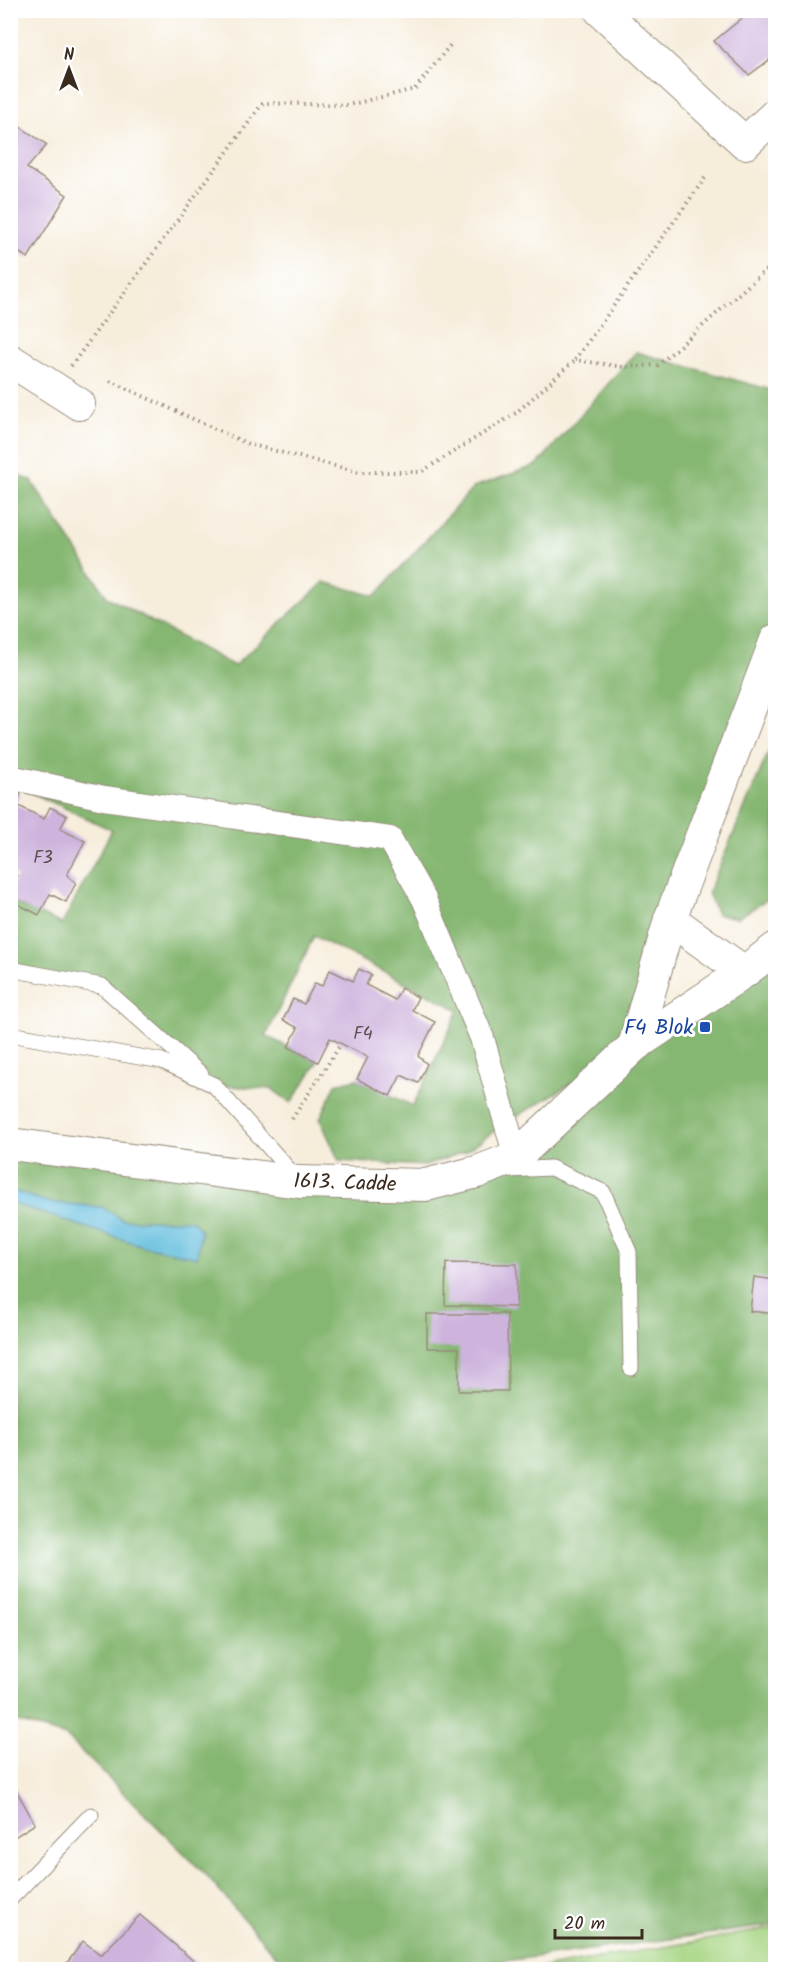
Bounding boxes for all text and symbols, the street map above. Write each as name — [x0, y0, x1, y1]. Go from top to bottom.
north arrow — [39, 39, 99, 99]
text: N — [64, 43, 74, 68]
house number: F3 — [33, 844, 53, 873]
place label: F4 Blok — [624, 1012, 693, 1045]
house number: F4 — [353, 1020, 373, 1049]
marker: F4 Blok — [698, 1020, 712, 1034]
street label: 1613. Cadde — [293, 1165, 398, 1202]
scale bar — [555, 1902, 642, 1940]
text: 20 m — [564, 1910, 605, 1939]

